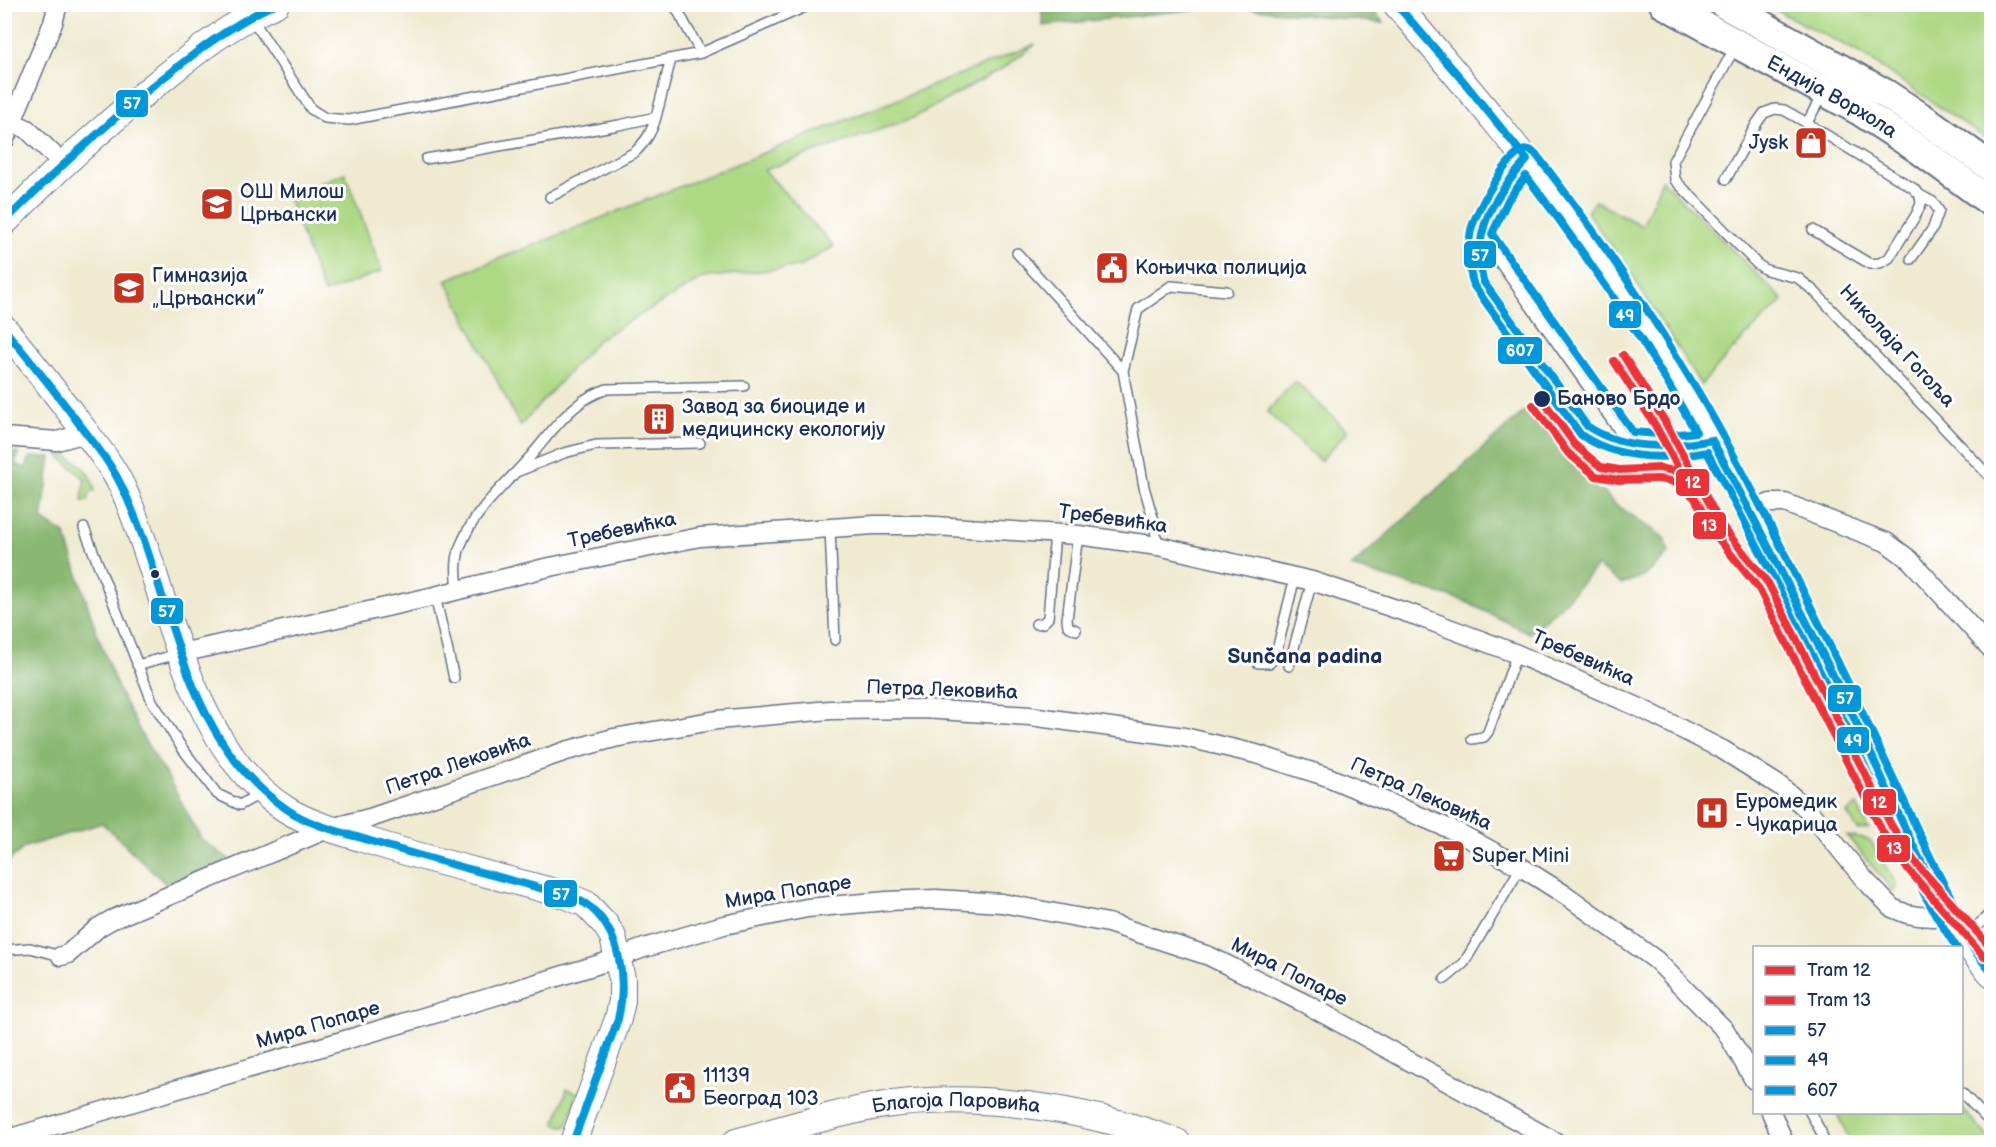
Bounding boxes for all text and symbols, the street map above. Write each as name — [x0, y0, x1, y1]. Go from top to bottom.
street label: Ендија Ворхола — [1763, 50, 1902, 144]
line badge: 57 — [115, 89, 149, 118]
text: 57 — [123, 95, 141, 114]
shop icon: Jysk — [1793, 125, 1829, 161]
place label: Jysk — [1749, 131, 1788, 155]
place label: ОШ Милош Црњански — [240, 180, 344, 227]
school or university icon: ОШ Милош Црњански — [199, 186, 235, 222]
line badge: 57 — [1463, 240, 1497, 269]
text: 57 — [1471, 247, 1489, 266]
public building icon: Коњичка полиција — [1094, 250, 1130, 286]
place label: Коњичка полиција — [1135, 256, 1307, 280]
place label: Гимназија „Црњански” — [152, 264, 265, 311]
school or university icon: Гимназија „Црњански” — [111, 270, 147, 306]
street label: Николаја Гогоља — [1834, 280, 1960, 412]
line badge: 49 — [1608, 300, 1642, 329]
text: 49 — [1616, 307, 1634, 326]
line badge: 607 — [1497, 336, 1543, 365]
text: 607 — [1506, 342, 1534, 361]
place label: Баново Брдо — [1557, 387, 1681, 411]
marker: Баново Брдо — [1532, 389, 1552, 409]
place label: Завод за биоциде и медицинску екологију — [682, 395, 885, 442]
building icon: Завод за биоциде и медицинску екологију — [641, 401, 677, 437]
line badge: 12 — [1675, 468, 1710, 497]
text: 12 — [1685, 474, 1702, 493]
street label: Требевићка — [1057, 499, 1169, 539]
street label: Требевићка — [566, 507, 678, 553]
line badge: 13 — [1692, 511, 1727, 540]
text: 13 — [1701, 517, 1717, 536]
unlabelled marker — [149, 568, 161, 580]
line badge: 57 — [150, 597, 184, 625]
text: 57 — [158, 603, 176, 622]
street label: Требевићка — [1528, 625, 1638, 691]
district label: Sunčana padina — [1228, 644, 1382, 669]
street label: Петра Лековића — [866, 675, 1019, 705]
line badge: 57 — [1827, 684, 1862, 713]
text: 57 — [1836, 690, 1854, 709]
line badge: 49 — [1836, 726, 1870, 754]
street label: Петра Лековића — [382, 728, 534, 800]
text: 49 — [1844, 732, 1862, 751]
street label: Петра Лековића — [1347, 752, 1495, 836]
line badge: 12 — [1862, 788, 1897, 816]
place label: Еуромедик - Чукарица — [1735, 790, 1838, 837]
text: 12 — [1871, 794, 1888, 813]
hospital icon: Еуромедик - Чукарица — [1694, 795, 1730, 831]
line badge: 13 — [1876, 834, 1911, 863]
supermarket icon: Super Mini — [1431, 838, 1467, 874]
text: 13 — [1886, 840, 1902, 859]
place label: Super Mini — [1472, 844, 1569, 868]
street label: Мира Попаре — [723, 870, 853, 914]
line badge: 57 — [543, 879, 578, 908]
text: 57 — [552, 886, 570, 905]
street label: Мира Попаре — [1227, 932, 1351, 1012]
legend — [1753, 946, 1963, 1114]
text: Tram 12 — [1807, 960, 1871, 981]
text: Tram 13 — [1807, 990, 1871, 1011]
street label: Мира Попаре — [253, 996, 383, 1054]
text: 57 — [1807, 1020, 1826, 1041]
text: 49 — [1807, 1050, 1828, 1071]
place label: 11139 Београд 103 — [703, 1064, 819, 1111]
public building icon: 11139 Београд 103 — [662, 1070, 698, 1106]
text: 607 — [1807, 1080, 1838, 1101]
street label: Благоја Паровића — [870, 1088, 1042, 1119]

